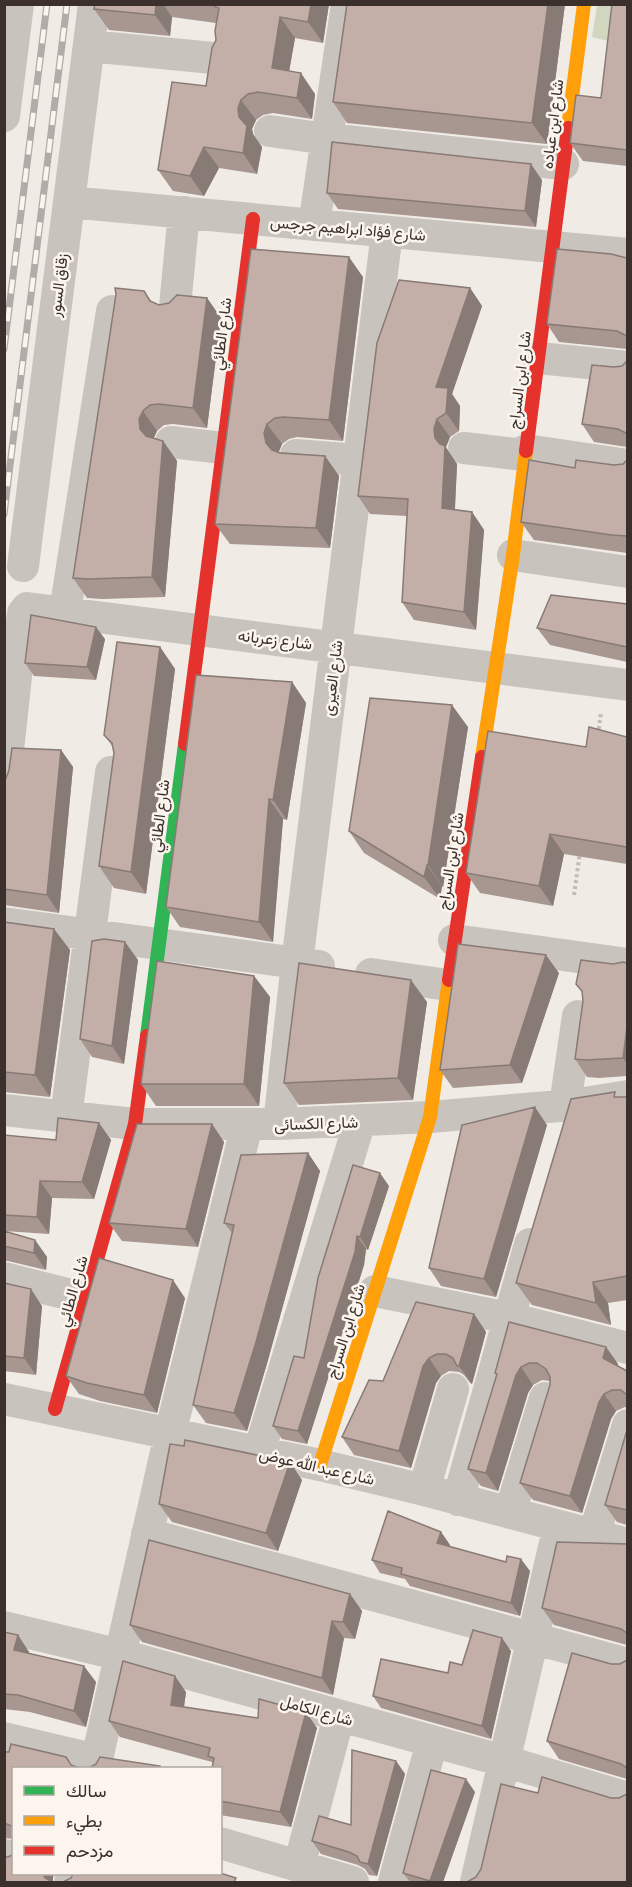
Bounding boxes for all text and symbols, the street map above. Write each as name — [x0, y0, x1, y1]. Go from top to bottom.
street label: شارع ابن عباده — [539, 78, 569, 170]
street label: شارع فؤاد ابراهيم جرجس — [269, 213, 426, 247]
street label: زقاق السور — [46, 252, 73, 319]
street label: شارع الطائي — [209, 297, 239, 372]
street label: شارع ابن السراج — [505, 330, 537, 430]
street label: شارع زعربانه — [236, 626, 313, 655]
street label: شارع العيرى — [319, 639, 349, 717]
street label: شارع الطائي — [147, 779, 177, 854]
street label: شارع ابن السراج — [434, 811, 470, 912]
street label: شارع الكسائى — [274, 1114, 358, 1136]
street label: شارع الطائي — [54, 1254, 96, 1330]
street label: شارع ابن السراج — [323, 1282, 371, 1382]
street label: شارع عبد الله عوض — [257, 1444, 376, 1491]
street label: شارع الكامل — [278, 1692, 355, 1732]
legend — [12, 1767, 222, 1875]
text: سالك — [66, 1781, 106, 1802]
text: بطيء — [66, 1811, 102, 1836]
text: مزدحم — [66, 1841, 113, 1863]

